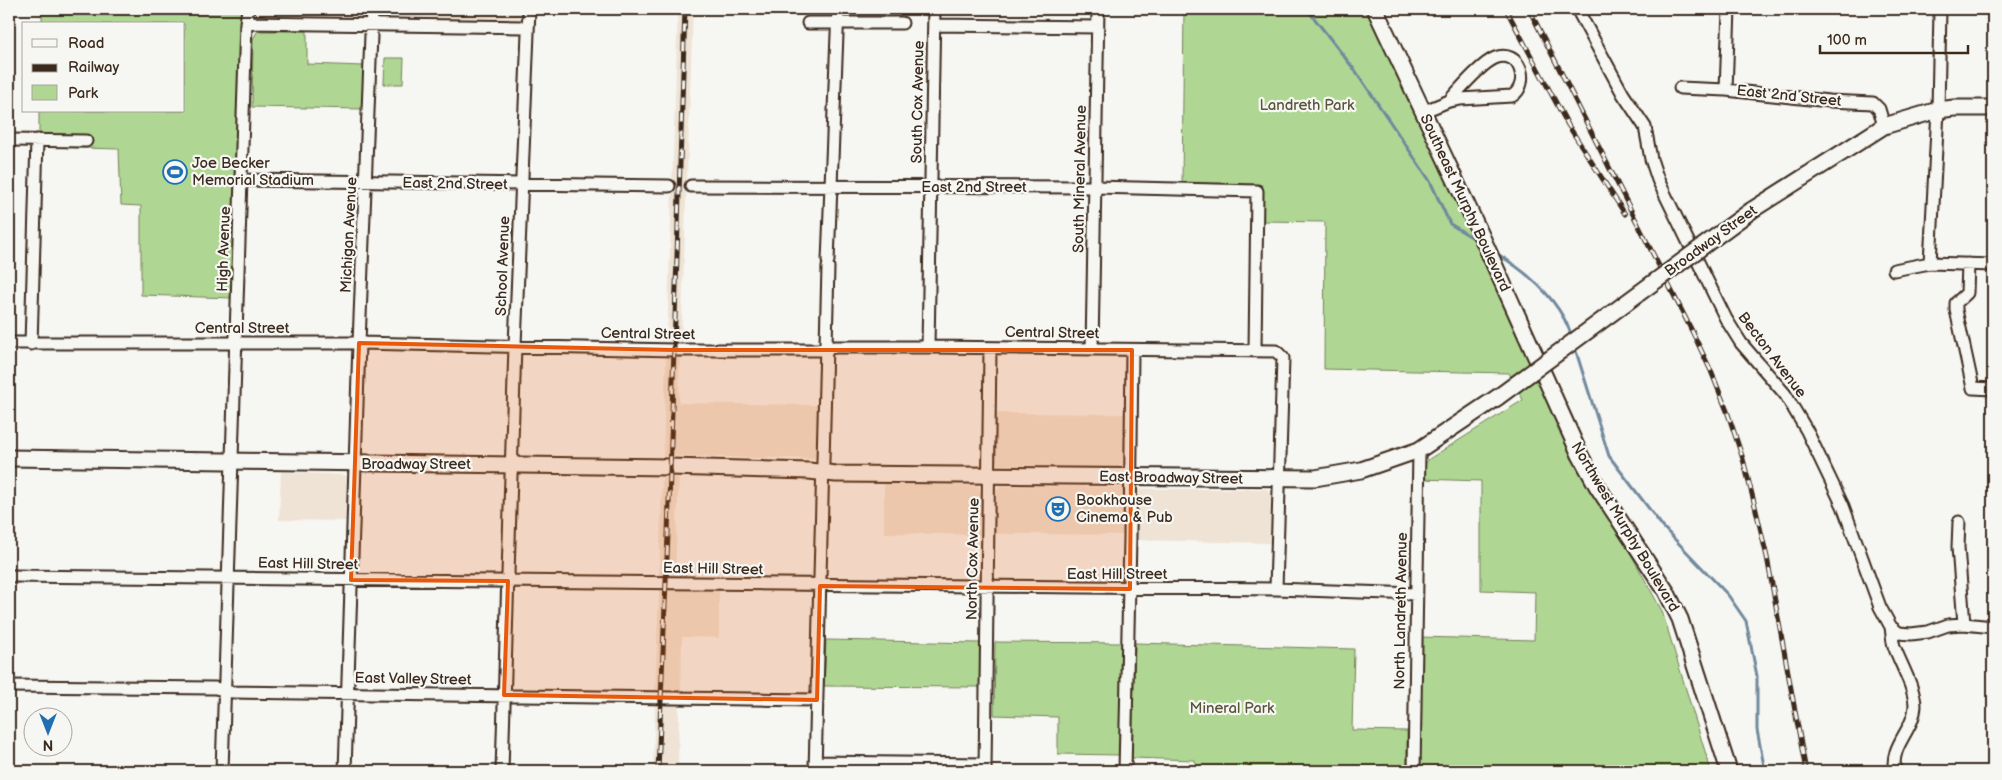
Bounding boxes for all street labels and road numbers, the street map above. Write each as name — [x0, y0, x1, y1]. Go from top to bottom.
street label: South Cox Avenue — [907, 40, 929, 164]
street label: East 2nd Street — [1736, 81, 1843, 111]
street label: South Mineral Avenue — [1069, 105, 1091, 253]
street label: Southeast Murphy Boulevard — [1415, 111, 1515, 295]
street label: East 2nd Street — [402, 174, 508, 194]
street label: Michigan Avenue — [336, 176, 362, 294]
street label: East 2nd Street — [921, 178, 1027, 197]
street label: Broadway Street — [1661, 201, 1761, 281]
street label: High Avenue — [213, 206, 235, 292]
street label: School Avenue — [492, 216, 514, 316]
street label: Becton Avenue — [1734, 308, 1811, 402]
street label: Central Street — [195, 319, 290, 338]
street label: Central Street — [1005, 323, 1100, 343]
street label: Central Street — [601, 324, 696, 344]
street label: Northwest Murphy Boulevard — [1567, 439, 1683, 615]
street label: Broadway Street — [361, 455, 471, 474]
street label: East Broadway Street — [1099, 467, 1244, 489]
street label: North Cox Avenue — [962, 498, 984, 620]
street label: North Landreth Avenue — [1390, 532, 1412, 690]
street label: East Hill Street — [258, 554, 359, 574]
street label: East Hill Street — [663, 559, 764, 579]
street label: East Hill Street — [1067, 565, 1168, 584]
street label: East Valley Street — [355, 668, 472, 690]

